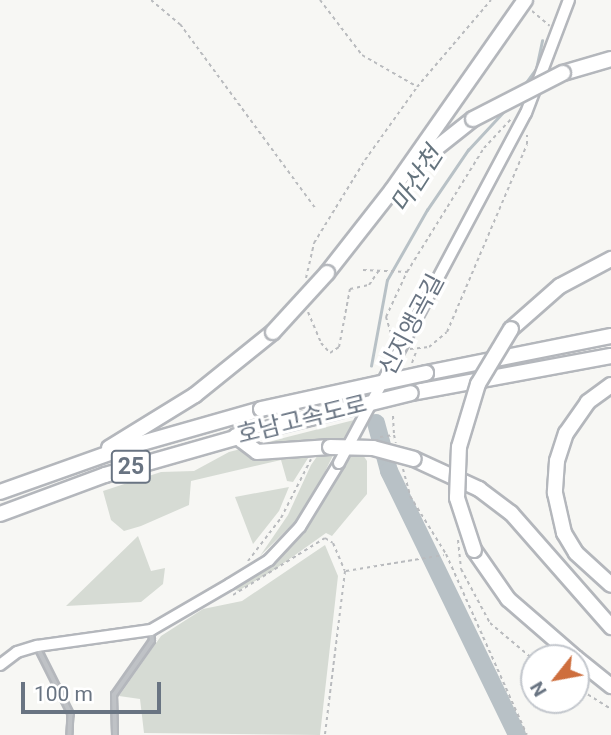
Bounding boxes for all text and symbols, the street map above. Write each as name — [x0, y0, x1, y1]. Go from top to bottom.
water label: 마산천 — [384, 141, 450, 219]
street label: 신지앵곡길 — [373, 270, 451, 380]
street label: 호남고속도로 — [234, 390, 370, 450]
road number: 25 — [110, 447, 152, 486]
north arrow — [520, 644, 590, 714]
scale bar — [24, 668, 164, 712]
text: N — [525, 677, 552, 701]
text: 100 m — [34, 682, 93, 706]

